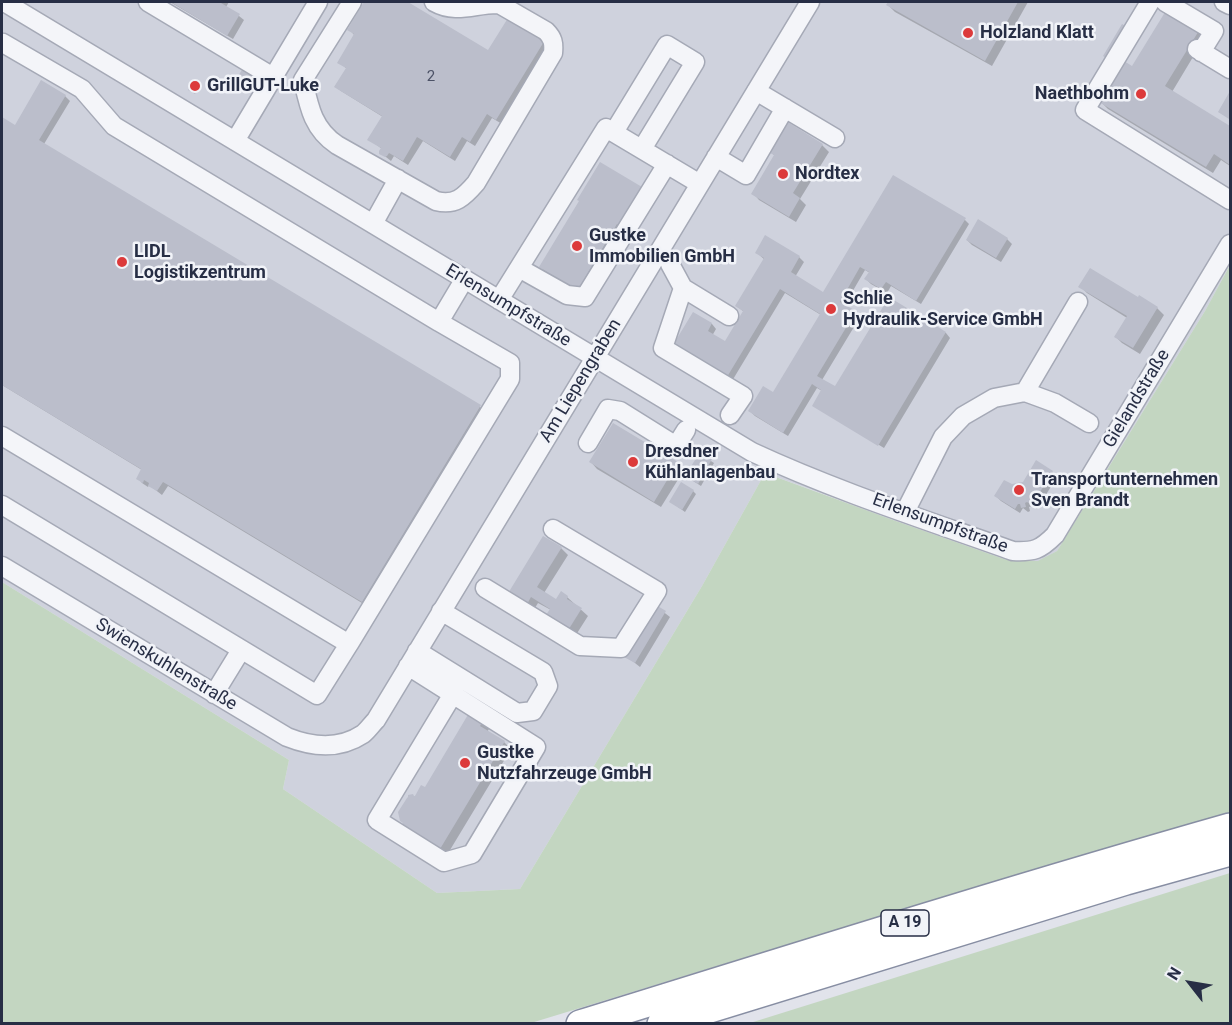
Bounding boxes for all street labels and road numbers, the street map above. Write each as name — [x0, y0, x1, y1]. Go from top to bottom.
street label: Erlensumpfstraße — [441, 260, 575, 352]
street label: Am Liepengraben — [536, 315, 626, 447]
street label: Gielandstraße — [1099, 346, 1175, 452]
street label: Erlensumpfstraße — [869, 489, 1011, 559]
street label: Swienskuhlenstraße — [91, 614, 241, 716]
road number: A 19 — [881, 910, 929, 936]

